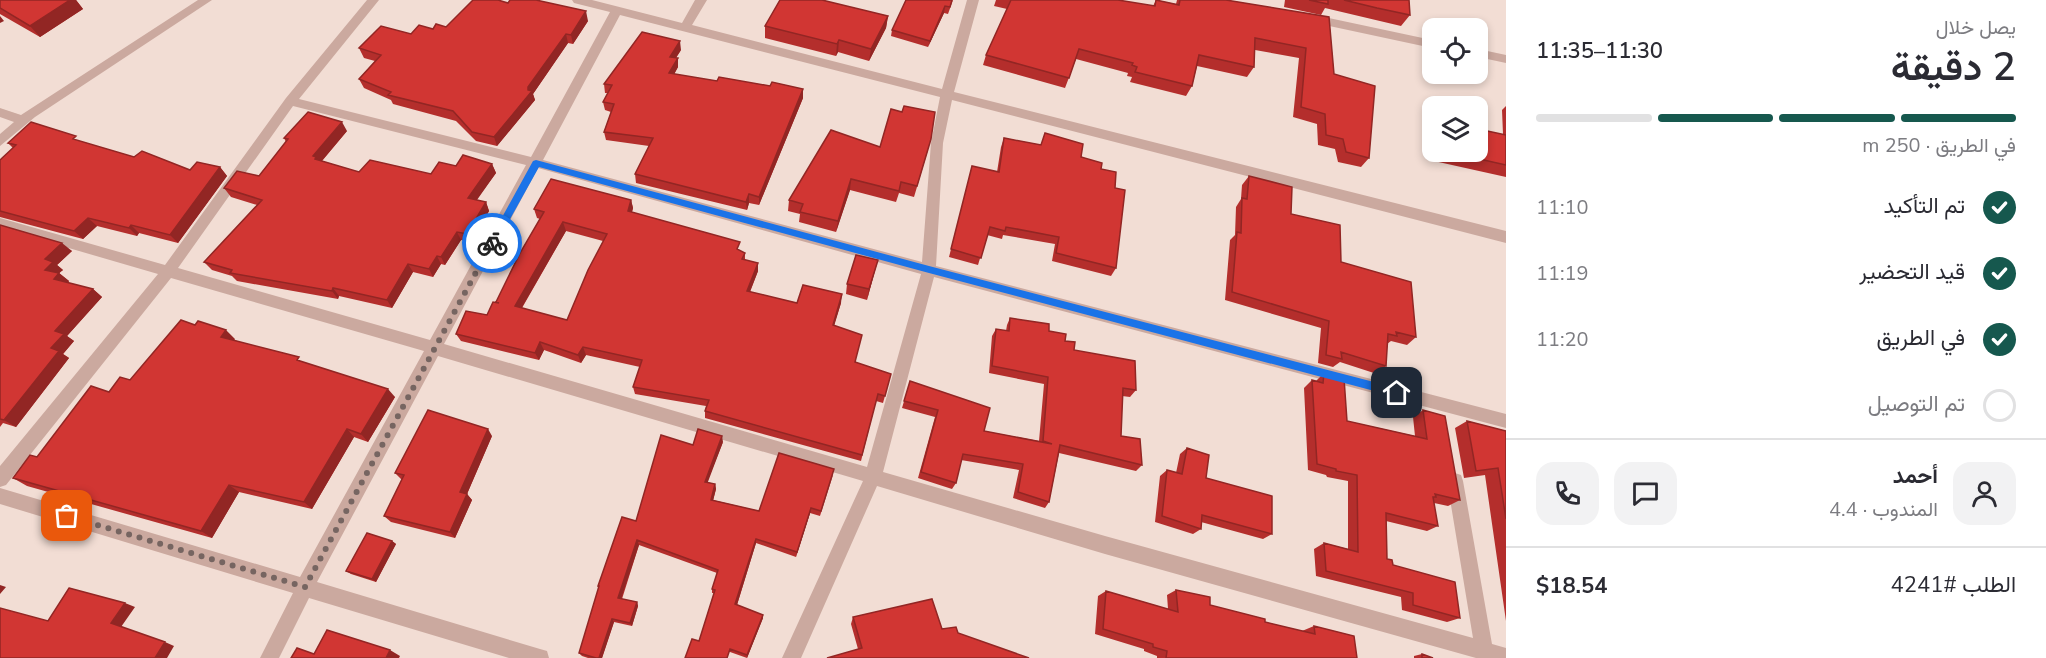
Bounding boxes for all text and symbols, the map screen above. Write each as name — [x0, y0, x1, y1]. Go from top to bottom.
text: يصل خلال — [1936, 14, 2016, 41]
map controls — [1422, 18, 1488, 162]
button: locate — [1422, 18, 1488, 84]
text: 11:30–11:35 — [1536, 36, 1663, 66]
text: 2 دقيقة — [1891, 41, 2016, 94]
button: layers — [1422, 96, 1488, 162]
text: في الطريق · 250 m — [1862, 132, 2016, 159]
text: تم التأكيد — [1884, 191, 1965, 221]
icon: check — [1983, 191, 2016, 224]
text: 11:10 — [1536, 194, 1589, 221]
courier — [462, 213, 522, 273]
icon: bike — [476, 227, 509, 260]
text: قيد التحضير — [1859, 257, 1965, 287]
icon: check — [1983, 257, 2016, 290]
text: 11:19 — [1536, 260, 1589, 287]
text: في الطريق — [1876, 323, 1965, 353]
icon: check — [1983, 323, 2016, 356]
text: 11:20 — [1536, 326, 1589, 353]
pin — [1371, 367, 1422, 418]
icon: home — [1380, 376, 1413, 409]
text: تم التوصيل — [1868, 389, 1965, 419]
text: أحمد — [1893, 461, 1938, 491]
button: phone — [1536, 462, 1599, 525]
button: chat — [1614, 462, 1677, 525]
button: person — [1953, 462, 2016, 525]
pin — [41, 490, 92, 541]
text: المندوب · 4.4 — [1829, 496, 1938, 523]
icon: bag — [50, 499, 83, 532]
text: الطلب #4241 — [1891, 570, 2016, 600]
text: $18.54 — [1536, 571, 1607, 601]

